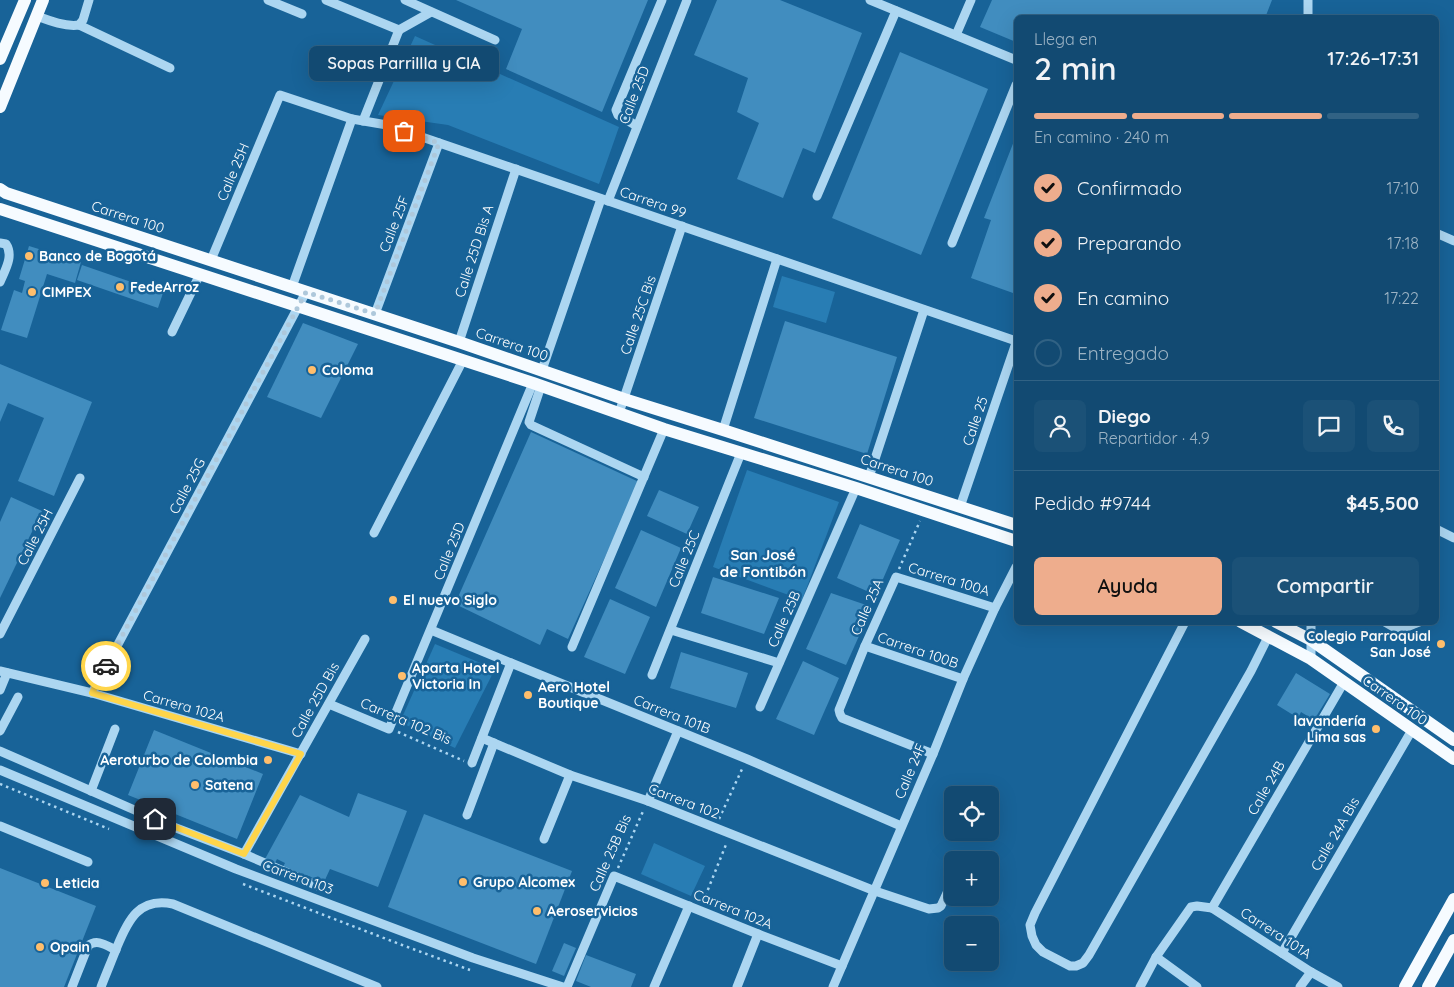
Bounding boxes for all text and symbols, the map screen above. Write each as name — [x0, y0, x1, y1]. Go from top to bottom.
text: Llega en — [1034, 29, 1097, 49]
callout: Sopas Parrillla y CIA — [309, 46, 499, 81]
text: 17:26–17:31 — [1327, 46, 1419, 70]
text: 2 min — [1034, 48, 1117, 88]
text: Sopas Parrillla y CIA — [328, 53, 480, 73]
street label: Calle 25D — [615, 63, 653, 127]
pin — [383, 110, 425, 152]
icon: bag — [390, 117, 418, 145]
text: En camino · 240 m — [1034, 127, 1169, 147]
street label: Calle 25H — [213, 140, 253, 204]
icon: check — [1034, 174, 1062, 202]
text: Confirmado — [1077, 176, 1182, 200]
text: 17:10 — [1386, 178, 1419, 198]
street label: Carrera 99 — [617, 182, 689, 222]
street label: Calle 25F — [375, 193, 413, 255]
street label: Carrera 100 — [89, 197, 167, 237]
street label: Calle 25D Bis A — [451, 202, 497, 300]
icon: check — [1034, 229, 1062, 257]
text: Preparando — [1077, 231, 1182, 255]
text: 17:18 — [1387, 233, 1419, 253]
place label: Banco de Bogotá — [39, 247, 156, 265]
marker: Banco de Bogotá — [23, 250, 35, 262]
street label: Calle 25C Bis — [616, 273, 660, 357]
place label: FedeArroz — [130, 278, 199, 296]
marker: FedeArroz — [114, 281, 126, 293]
place label: CIMPEX — [42, 283, 92, 301]
icon: check — [1034, 284, 1062, 312]
marker: CIMPEX — [26, 286, 38, 298]
text: En camino — [1077, 286, 1169, 310]
text: 17:22 — [1384, 288, 1419, 308]
street label: Carrera 100 — [473, 323, 551, 365]
text: Entregado — [1077, 341, 1169, 365]
place label: Coloma — [322, 361, 374, 379]
marker: Coloma — [306, 364, 318, 376]
street label: Calle 25 — [958, 394, 992, 448]
button: person — [1034, 400, 1086, 452]
button: chat — [1303, 400, 1355, 452]
button: phone — [1367, 400, 1419, 452]
text: Diego — [1098, 404, 1151, 428]
text: Repartidor · 4.9 — [1098, 428, 1210, 448]
street label: Carrera 100 — [858, 450, 936, 490]
street label: Calle 25G — [165, 455, 209, 517]
text: Pedido #9744 — [1034, 491, 1151, 515]
text: $45,500 — [1346, 491, 1419, 515]
street label: Calle 25H — [13, 506, 57, 568]
street label: Calle 25D — [429, 519, 469, 583]
street label: Calle 25C — [664, 528, 704, 590]
district label: San José de Fontibón — [720, 545, 806, 581]
button: Ayuda — [1034, 557, 1222, 615]
button: Compartir — [1232, 557, 1419, 615]
street label: Carrera 100A — [906, 558, 992, 600]
street label: Calle 25A — [847, 576, 887, 638]
street label: Calle 25B — [764, 588, 804, 650]
place label: El nuevo Siglo — [403, 591, 497, 609]
marker: El nuevo Siglo — [387, 594, 399, 606]
place label: Colegio Parroquial San José — [1306, 627, 1431, 661]
street label: Carrera 100B — [875, 628, 961, 672]
marker: Colegio Parroquial San José — [1435, 638, 1447, 650]
courier — [81, 641, 131, 691]
icon: car — [92, 652, 120, 680]
street label: Calle 25D Bis — [287, 659, 343, 741]
place label: Aparta Hotel Victoria In — [412, 659, 500, 693]
marker: Aparta Hotel Victoria In — [396, 670, 408, 682]
street label: Carrera 100 — [1359, 671, 1431, 729]
place label: Aero Hotel Boutique — [538, 678, 610, 712]
street label: Carrera 102A — [141, 686, 227, 726]
marker: Aero Hotel Boutique — [522, 689, 534, 701]
street label: Carrera 101B — [631, 690, 713, 738]
street label: Carrera 102 Bis — [358, 694, 454, 748]
place label: lavandería Lima sas — [1293, 712, 1366, 746]
marker: lavandería Lima sas — [1370, 723, 1382, 735]
street label: Calle 24F — [890, 740, 930, 801]
place label: Aeroturbo de Colombia — [100, 751, 258, 769]
marker: Aeroturbo de Colombia — [262, 754, 274, 766]
street label: Calle 24B — [1243, 758, 1289, 818]
place label: Satena — [205, 776, 253, 794]
marker: Satena — [189, 779, 201, 791]
street label: Carrera 102 — [646, 779, 722, 823]
map controls — [944, 786, 999, 971]
button: locate — [944, 786, 999, 841]
street label: Calle 24A Bis — [1307, 794, 1363, 874]
pin — [134, 798, 176, 840]
icon: home — [141, 805, 169, 833]
street label: Calle 25B Bis — [585, 812, 635, 894]
button: + — [944, 851, 999, 906]
street label: Carrera 103 — [260, 856, 336, 898]
place label: Grupo Alcomex — [473, 873, 575, 891]
place label: Leticia — [55, 874, 100, 892]
marker: Grupo Alcomex — [457, 876, 469, 888]
marker: Leticia — [39, 877, 51, 889]
street label: Carrera 102A — [691, 885, 775, 933]
place label: Aeroservicios — [547, 902, 638, 920]
street label: Carrera 101A — [1237, 903, 1315, 963]
marker: Aeroservicios — [531, 905, 543, 917]
button: − — [944, 916, 999, 971]
place label: Opain — [50, 938, 90, 956]
marker: Opain — [34, 941, 46, 953]

